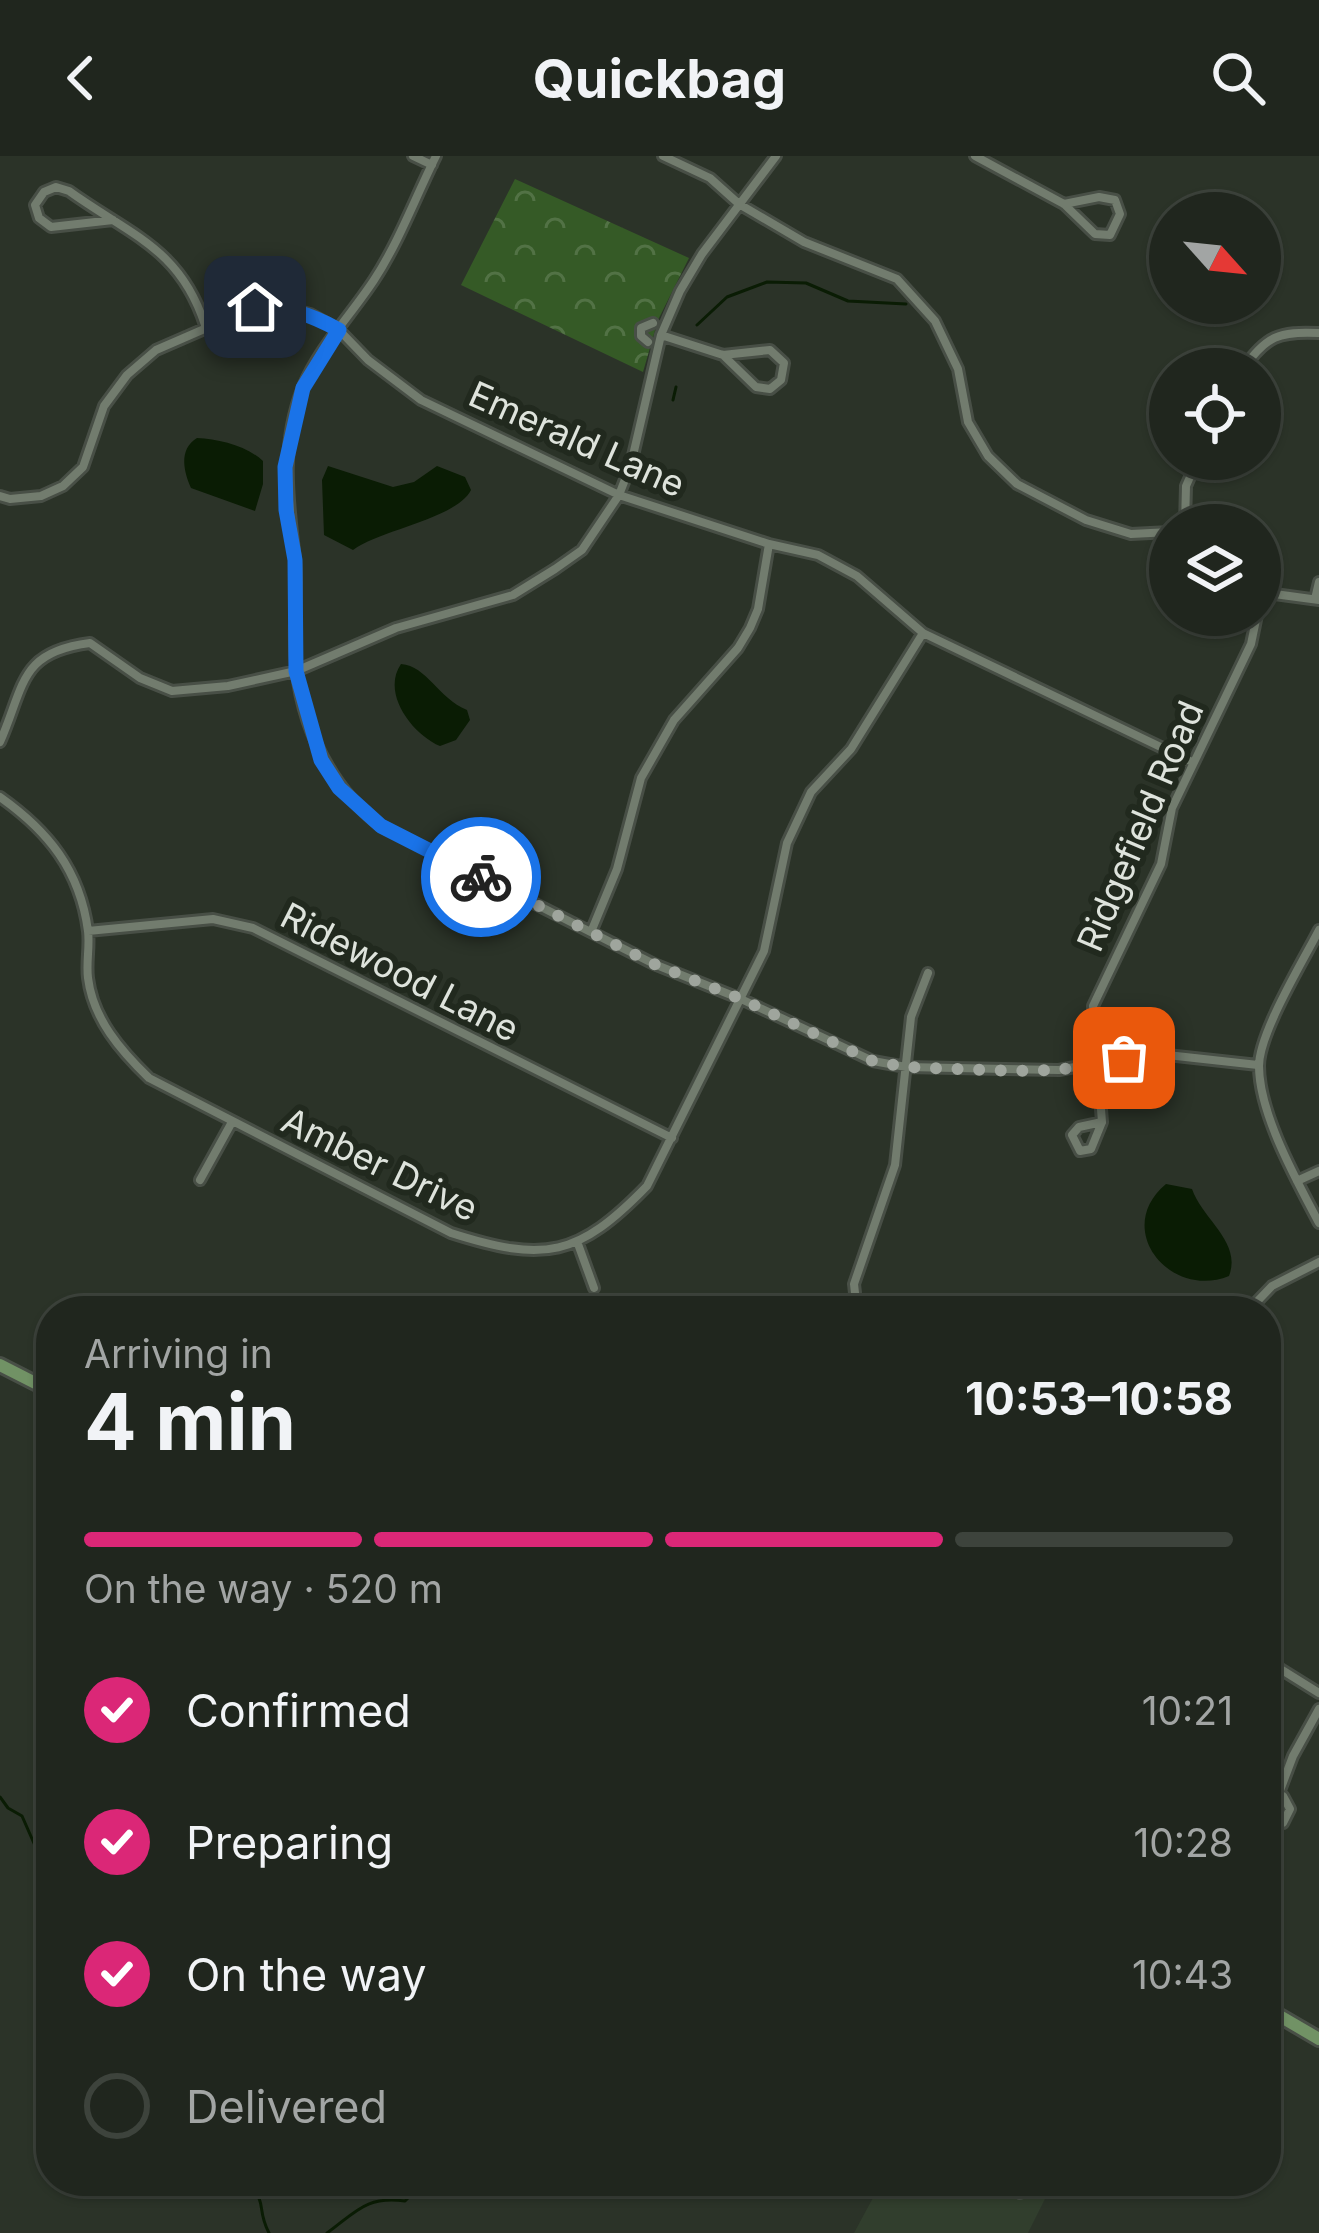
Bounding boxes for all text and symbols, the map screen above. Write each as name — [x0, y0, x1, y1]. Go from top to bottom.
icon: back — [48, 45, 114, 111]
icon: search — [1205, 45, 1271, 111]
text: Quickbag — [533, 46, 786, 111]
north arrow — [1149, 192, 1281, 324]
map controls — [1149, 192, 1281, 636]
pin — [204, 256, 306, 358]
icon: home — [222, 274, 288, 340]
button: locate — [1149, 348, 1281, 480]
street label: Emerald Lane — [462, 372, 692, 506]
button: layers — [1149, 504, 1281, 636]
street label: Ridgefield Road — [1067, 694, 1213, 958]
courier — [421, 817, 541, 937]
icon: bike — [448, 844, 514, 910]
street label: Ridewood Lane — [274, 893, 526, 1051]
pin — [1073, 1007, 1175, 1109]
icon: bag — [1091, 1025, 1157, 1091]
street label: Amber Drive — [275, 1098, 485, 1230]
text: Arriving in — [84, 1330, 273, 1377]
text: 10:53–10:58 — [965, 1371, 1233, 1426]
text: 4 min — [84, 1374, 296, 1469]
text: On the way · 520 m — [84, 1565, 443, 1612]
icon: check — [84, 1677, 150, 1743]
text: Confirmed — [186, 1683, 411, 1738]
text: 10:21 — [1142, 1687, 1233, 1734]
icon: check — [84, 1809, 150, 1875]
text: Preparing — [186, 1815, 393, 1870]
text: 10:28 — [1133, 1819, 1233, 1866]
icon: check — [84, 1941, 150, 2007]
text: On the way — [186, 1947, 427, 2002]
text: 10:43 — [1132, 1951, 1233, 1998]
text: Delivered — [186, 2079, 387, 2134]

